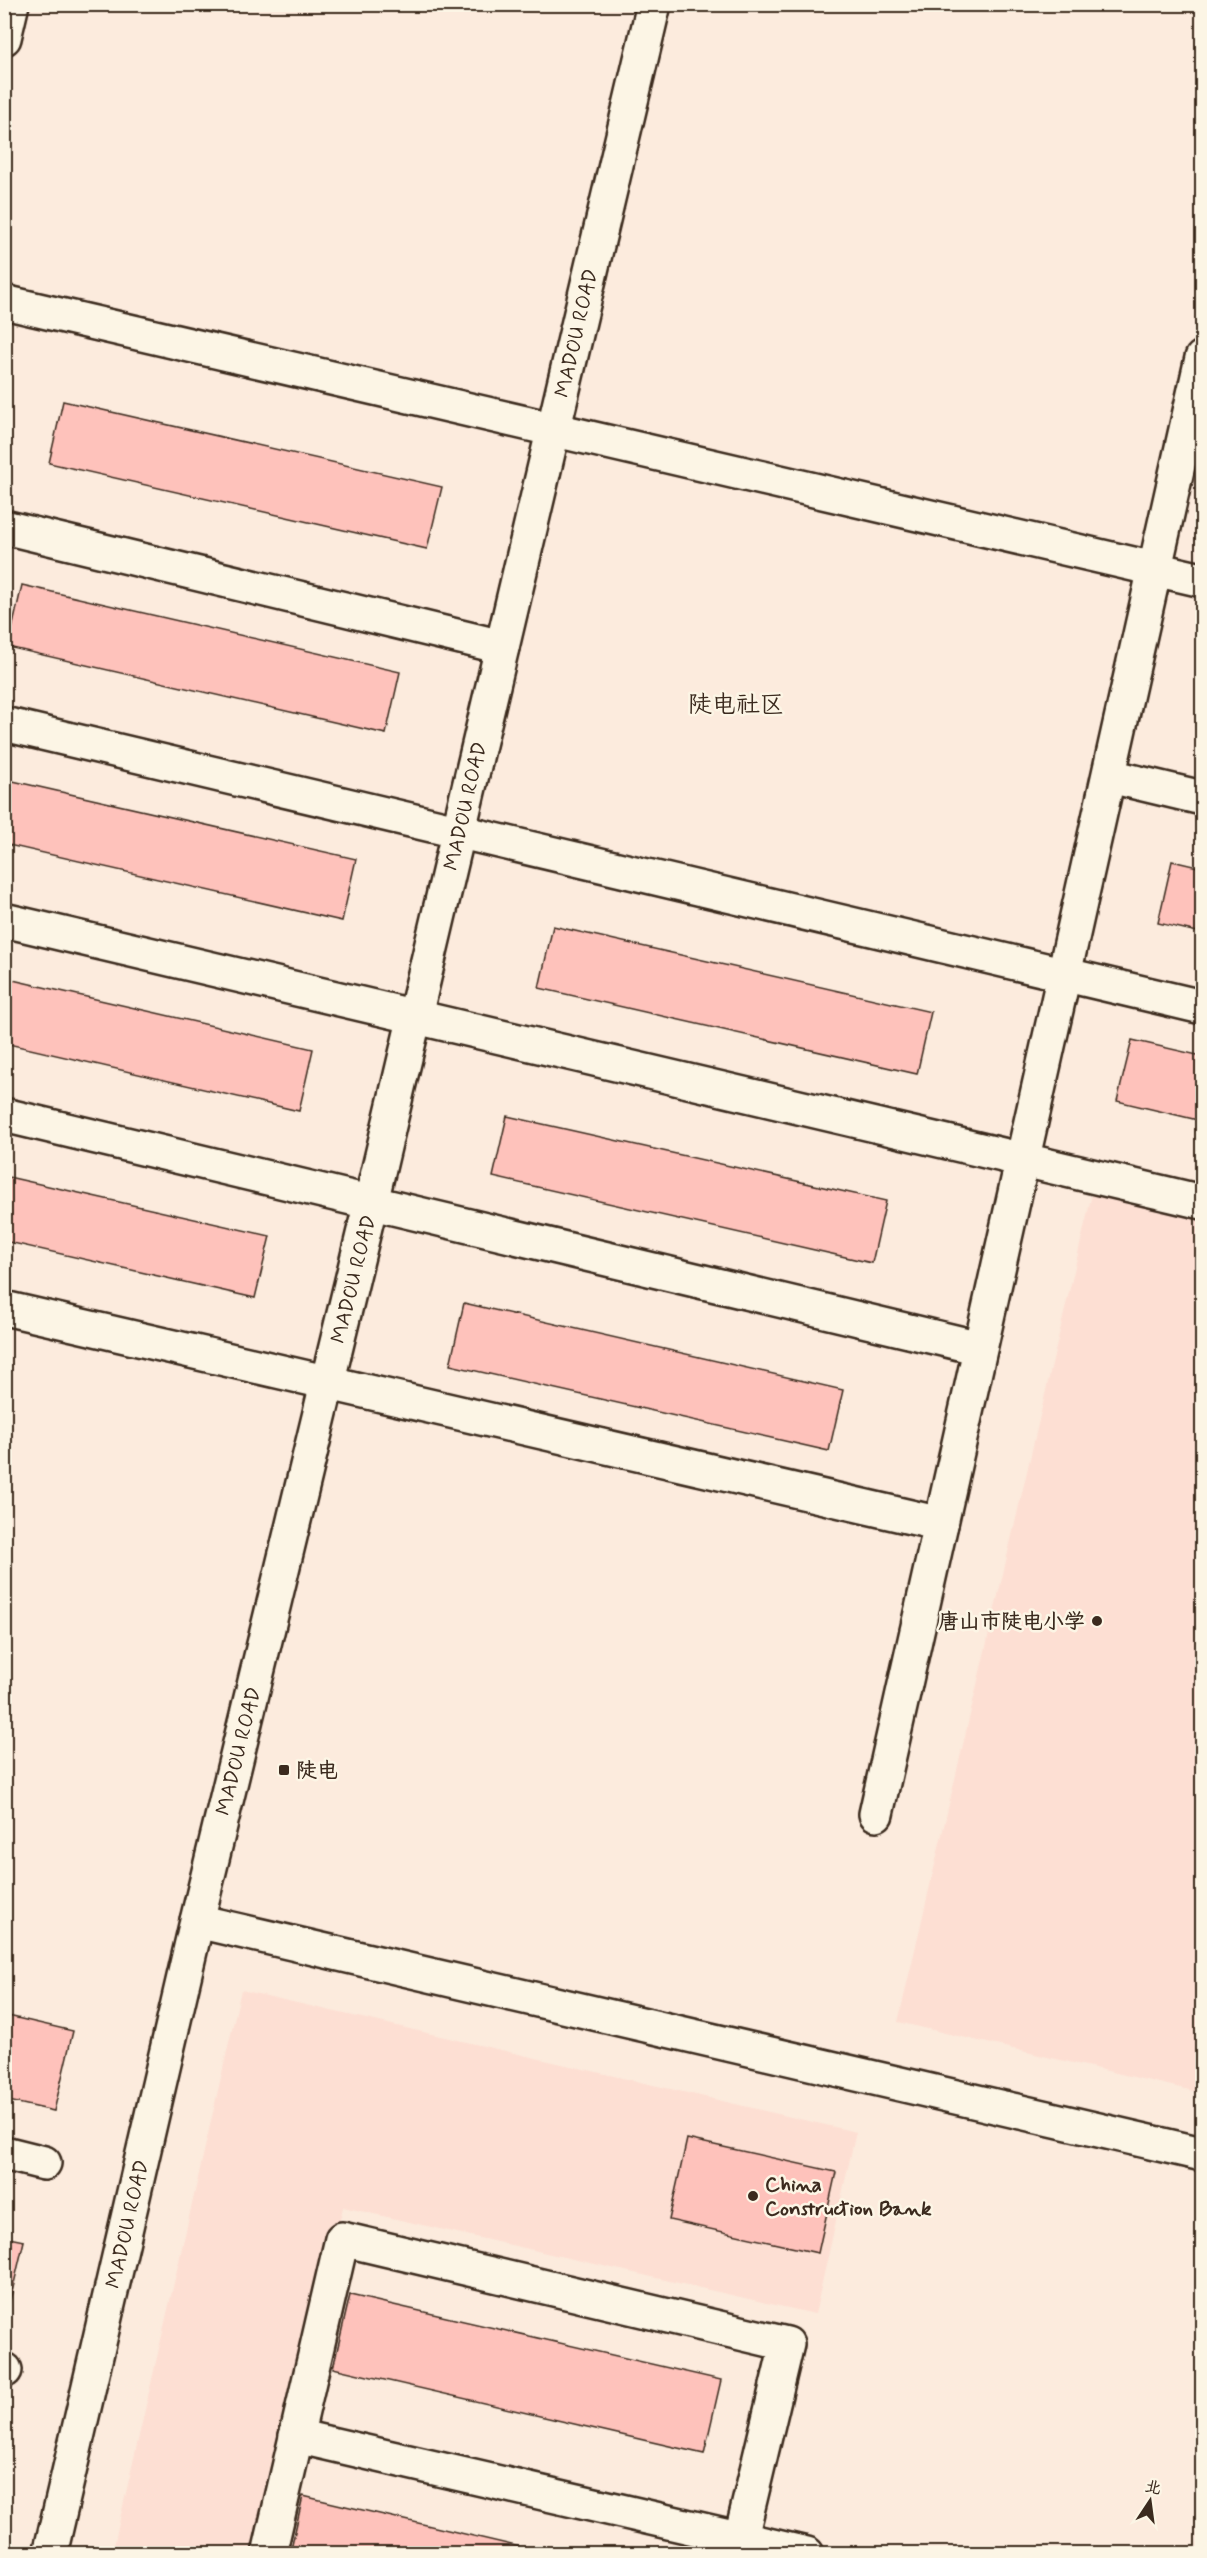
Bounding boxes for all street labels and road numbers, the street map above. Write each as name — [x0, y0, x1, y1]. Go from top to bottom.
street label: MADOU ROAD — [549, 266, 605, 400]
street label: MADOU ROAD — [438, 739, 494, 873]
street label: MADOU ROAD — [324, 1212, 383, 1346]
street label: MADOU ROAD — [209, 1684, 268, 1818]
street label: MADOU ROAD — [100, 2157, 156, 2291]

